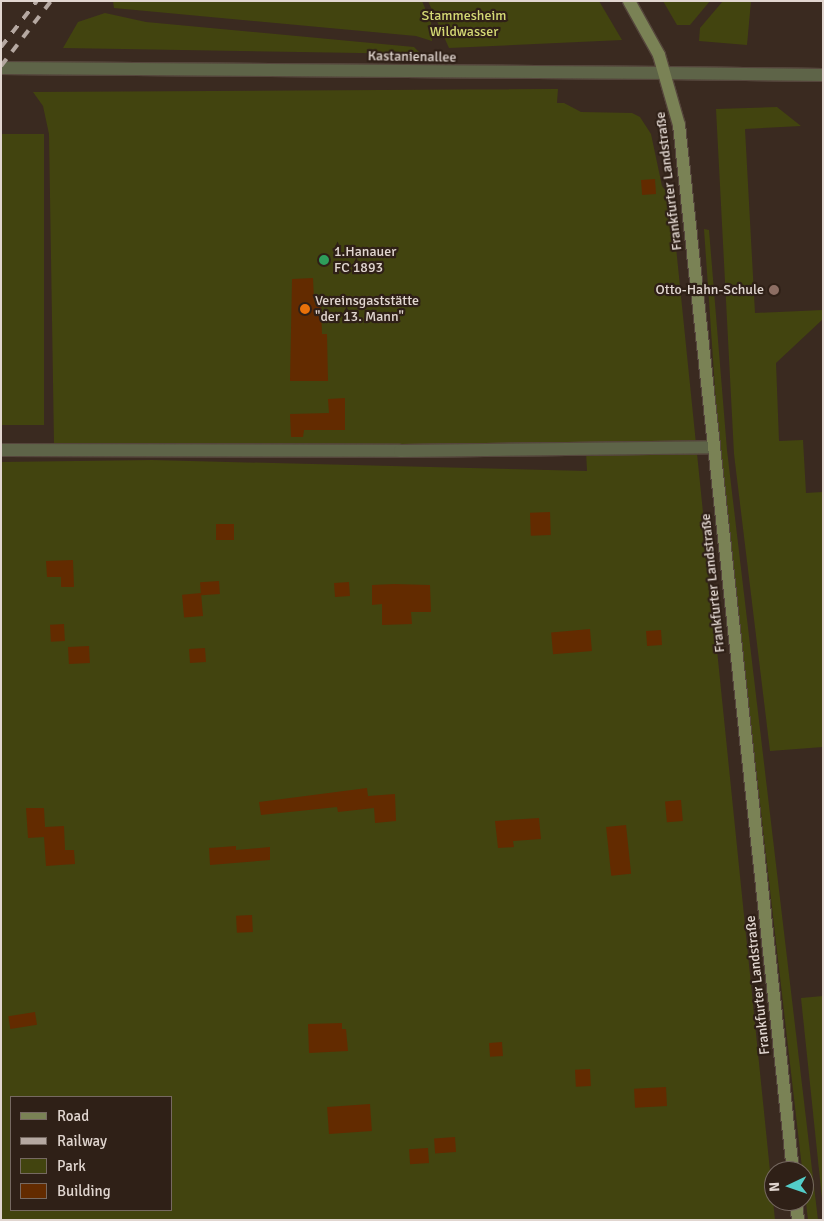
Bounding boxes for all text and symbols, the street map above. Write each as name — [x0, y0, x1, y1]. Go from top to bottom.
park label: Stammesheim Wildwasser — [422, 8, 506, 40]
street label: Kastanienallee — [368, 48, 456, 66]
street label: Frankfurter Landstraße — [652, 111, 686, 251]
place label: 1.Hanauer FC 1893 — [334, 244, 396, 276]
marker: 1.Hanauer FC 1893 — [318, 254, 330, 266]
place label: Otto-Hahn-Schule — [656, 282, 764, 298]
marker: Otto-Hahn-Schule — [768, 284, 780, 296]
place label: Vereinsgaststätte "der 13. Mann" — [315, 293, 419, 326]
marker: Vereinsgaststätte "der 13. Mann" — [299, 303, 311, 315]
street label: Frankfurter Landstraße — [697, 513, 729, 653]
street label: Frankfurter Landstraße — [742, 915, 774, 1055]
legend — [10, 1096, 172, 1211]
text: Road — [57, 1107, 89, 1125]
text: Railway — [57, 1132, 107, 1150]
text: Park — [57, 1157, 86, 1175]
north arrow — [764, 1161, 814, 1211]
text: N — [766, 1181, 783, 1192]
text: Building — [57, 1182, 111, 1200]

